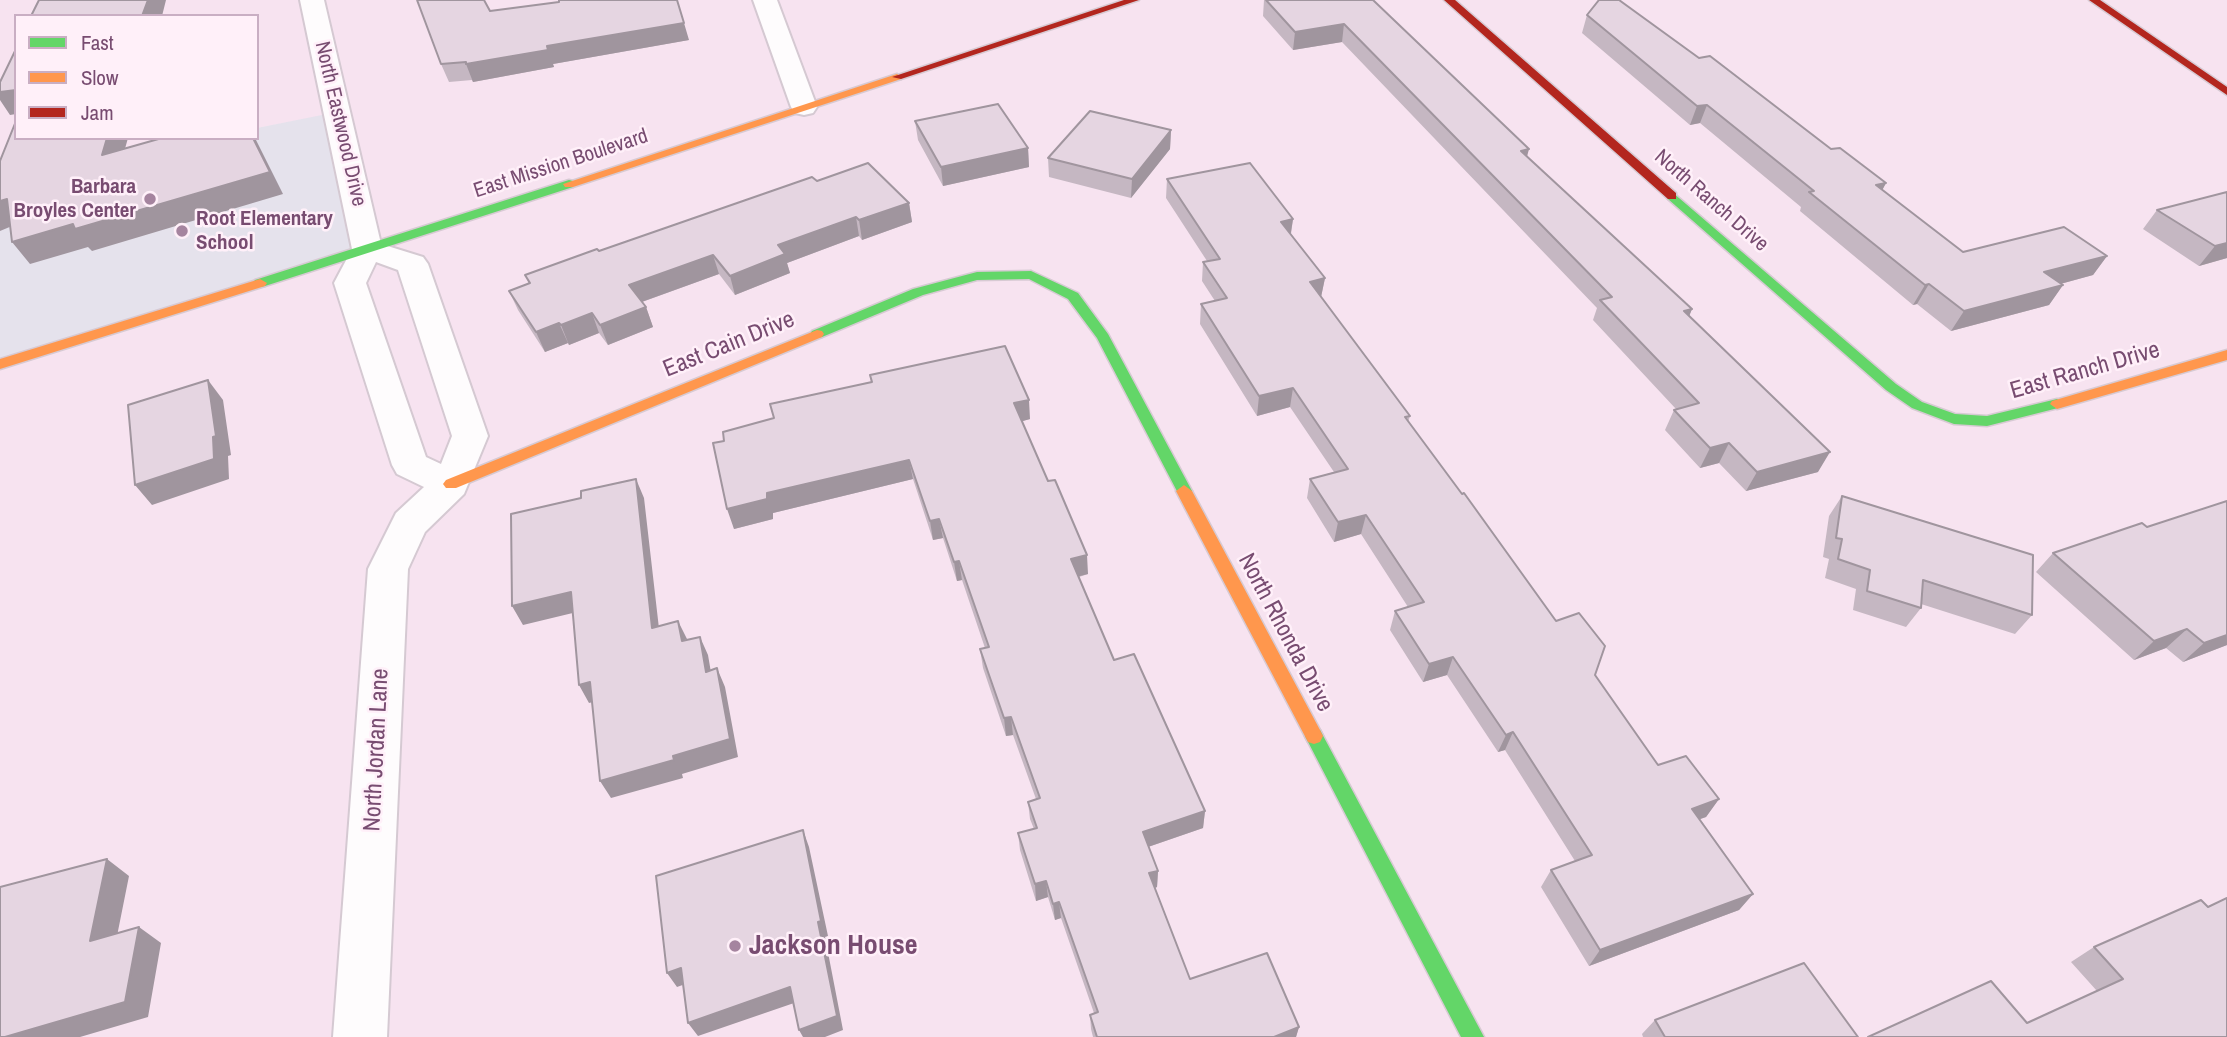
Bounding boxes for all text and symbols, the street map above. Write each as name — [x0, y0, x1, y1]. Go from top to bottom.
legend — [14, 14, 259, 140]
text: Fast — [81, 28, 114, 57]
street label: North Eastwood Drive — [309, 39, 371, 209]
text: Slow — [81, 63, 118, 92]
text: Jam — [81, 98, 114, 127]
street label: East Mission Boulevard — [471, 124, 651, 204]
street label: North Ranch Drive — [1649, 145, 1773, 257]
place label: Barbara Broyles Center — [14, 174, 136, 224]
marker: Barbara Broyles Center — [142, 191, 158, 207]
place label: Root Elementary School — [196, 206, 333, 256]
marker: Root Elementary School — [174, 223, 190, 239]
street label: East Cain Drive — [659, 306, 799, 384]
street label: East Ranch Drive — [2007, 336, 2163, 406]
street label: North Rhonda Drive — [1231, 549, 1339, 717]
street label: North Jordan Lane — [358, 668, 396, 832]
place label: Jackson House — [749, 929, 917, 963]
marker: Jackson House — [727, 938, 743, 954]

